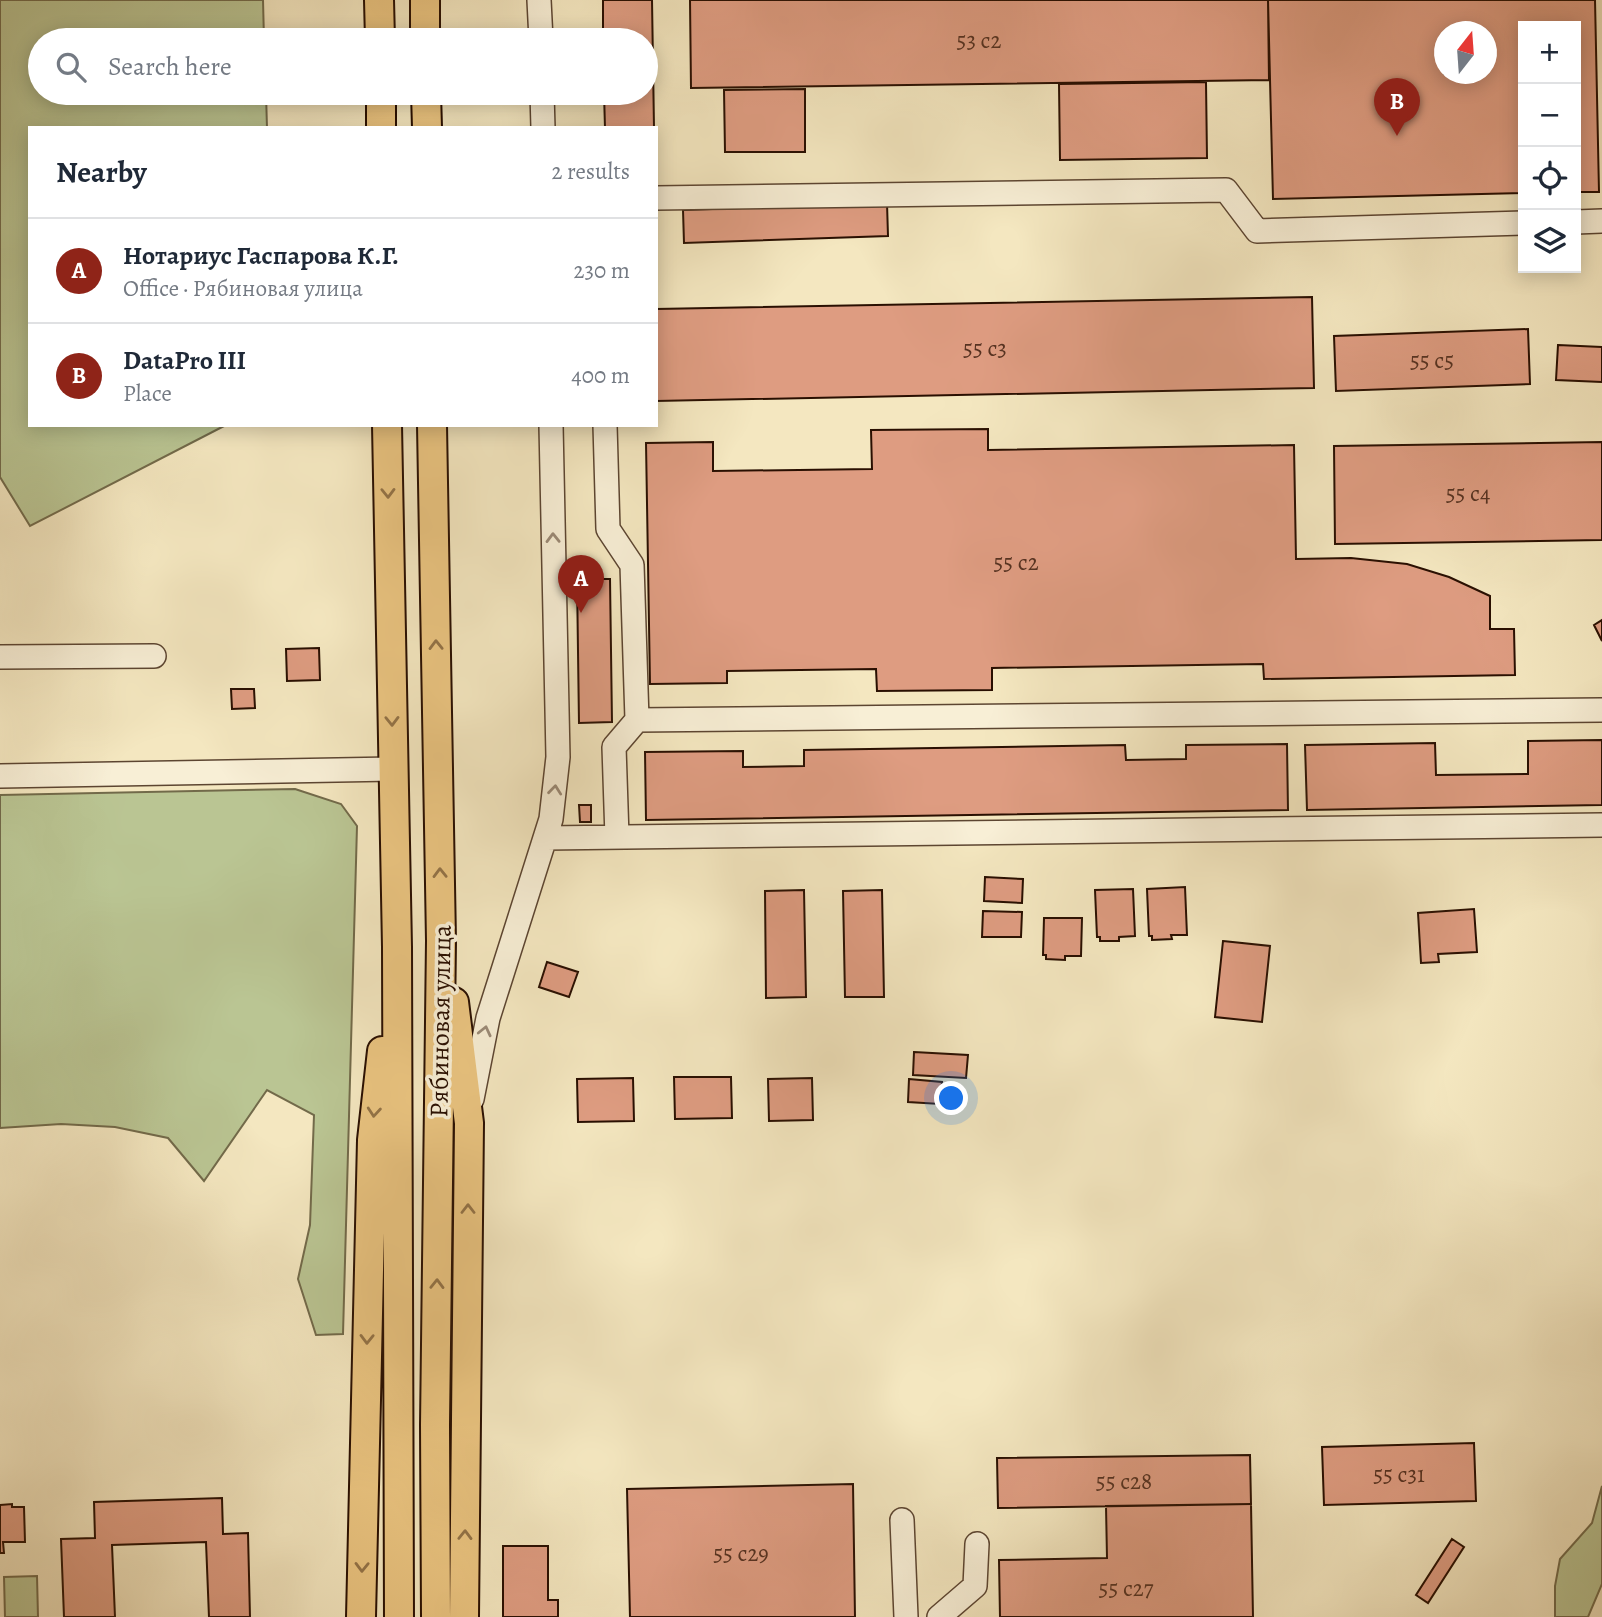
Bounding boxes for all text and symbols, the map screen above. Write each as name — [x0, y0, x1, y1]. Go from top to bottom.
north arrow — [1434, 21, 1497, 84]
map controls — [1518, 21, 1581, 273]
button: + — [1518, 21, 1581, 84]
house number: 53 с2 — [957, 25, 1002, 56]
search box — [28, 28, 658, 105]
icon: search — [52, 48, 90, 86]
text: Search here — [108, 49, 232, 84]
pin: B — [1374, 78, 1420, 136]
button: − — [1518, 84, 1581, 147]
button: locate — [1518, 147, 1581, 210]
text: Nearby — [56, 152, 147, 192]
text: 2 results — [552, 156, 630, 187]
button: layers — [1518, 210, 1581, 273]
text: Нотариус Гаспарова К.Г. — [123, 238, 399, 273]
text: A — [72, 255, 86, 286]
text: 230 m — [574, 255, 630, 286]
text: Office · Рябиновая улица — [123, 273, 363, 304]
house number: 55 с3 — [963, 333, 1007, 364]
text: DataPro III — [123, 343, 246, 378]
house number: 55 с5 — [1410, 345, 1454, 376]
text: B — [72, 360, 86, 391]
text: 400 m — [571, 360, 630, 391]
text: Place — [123, 378, 172, 409]
house number: 55 с4 — [1446, 478, 1490, 509]
one-way arrow — [380, 489, 396, 499]
one-way arrow — [545, 532, 561, 543]
house number: 55 с2 — [993, 547, 1039, 578]
pin: A — [558, 555, 604, 613]
one-way arrow — [428, 640, 444, 650]
one-way arrow — [385, 716, 400, 727]
one-way arrow — [547, 784, 562, 795]
one-way arrow — [432, 867, 448, 878]
street label: Рябиновая улица — [421, 924, 460, 1118]
one-way arrow — [477, 1025, 491, 1037]
your location — [934, 1081, 968, 1115]
one-way arrow — [367, 1106, 382, 1118]
one-way arrow — [460, 1203, 476, 1214]
one-way arrow — [429, 1278, 444, 1289]
one-way arrow — [360, 1334, 375, 1345]
house number: 55 с31 — [1373, 1459, 1425, 1490]
house number: 55 с28 — [1096, 1466, 1152, 1497]
one-way arrow — [457, 1529, 473, 1539]
house number: 55 с29 — [713, 1538, 769, 1569]
one-way arrow — [355, 1562, 370, 1573]
house number: 55 с27 — [1099, 1573, 1154, 1604]

